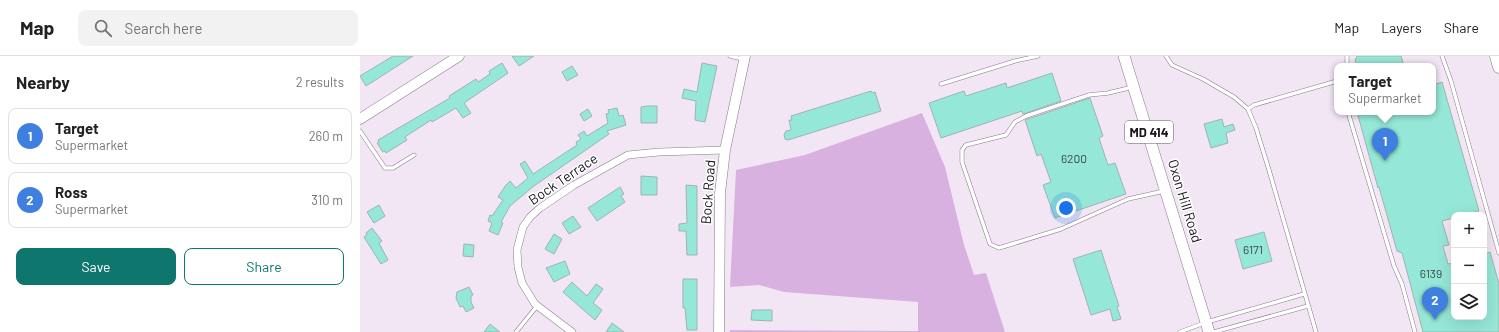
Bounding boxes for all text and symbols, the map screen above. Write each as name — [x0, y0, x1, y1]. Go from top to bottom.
search box — [78, 10, 358, 46]
text: Map — [20, 16, 54, 39]
icon: search — [92, 17, 114, 39]
text: Search here — [124, 19, 202, 37]
text: Map — [1334, 19, 1359, 36]
text: Layers — [1381, 19, 1422, 36]
text: Share — [1444, 19, 1479, 36]
popup — [1334, 63, 1436, 115]
text: Nearby — [16, 72, 70, 92]
text: Target — [1348, 72, 1392, 90]
text: 2 results — [296, 74, 344, 90]
text: Supermarket — [1348, 90, 1422, 106]
text: Target — [55, 119, 99, 137]
road number: MD 414 — [1125, 121, 1173, 143]
text: 1 — [28, 128, 32, 144]
text: 260 m — [309, 128, 343, 144]
pin: 1 — [1372, 128, 1398, 161]
text: Supermarket — [55, 137, 128, 153]
street label: Bock Terrace — [525, 149, 601, 208]
house number: 6200 — [1061, 151, 1087, 165]
street label: Oxon Hill Road — [1165, 157, 1206, 244]
street label: Bock Road — [697, 159, 718, 225]
text: Ross — [55, 183, 87, 201]
text: 2 — [26, 192, 34, 208]
text: 310 m — [311, 192, 343, 208]
your location — [1056, 198, 1076, 218]
text: Supermarket — [55, 201, 128, 217]
map controls — [1451, 212, 1487, 320]
button: + — [1451, 212, 1487, 248]
house number: 6171 — [1243, 242, 1263, 256]
button: Save — [16, 248, 176, 285]
button: Share — [184, 248, 344, 285]
button: − — [1451, 248, 1487, 284]
house number: 6139 — [1420, 266, 1442, 280]
button: layers — [1451, 284, 1487, 320]
pin: 2 — [1422, 287, 1448, 320]

